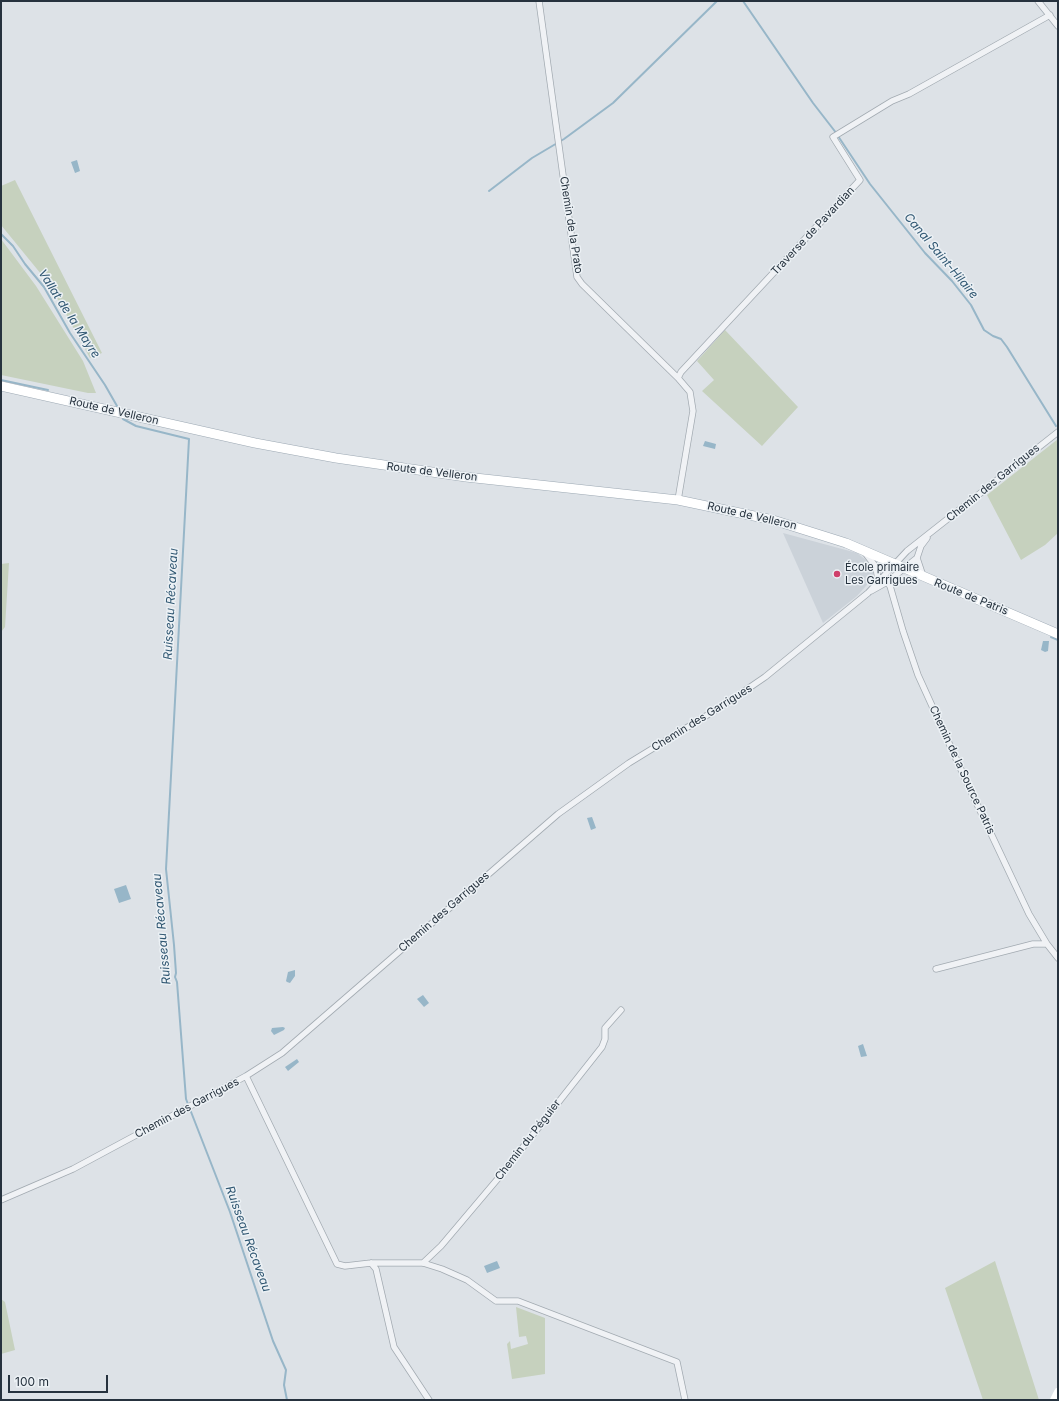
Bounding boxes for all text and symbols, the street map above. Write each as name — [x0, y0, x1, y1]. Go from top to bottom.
street label: Chemin de la Prato — [557, 175, 585, 275]
street label: Traverse de Pavardian — [769, 184, 857, 278]
water label: Canal Saint-Hilaire — [901, 210, 981, 302]
water label: Vallat de la Mayre — [35, 267, 103, 361]
street label: Route de Velleron — [68, 394, 160, 428]
street label: Chemin des Garrigues — [944, 441, 1042, 525]
street label: Route de Velleron — [386, 460, 478, 484]
street label: Route de Velleron — [706, 499, 798, 533]
water label: Ruisseau Récaveau — [161, 548, 181, 660]
place label: École primaire Les Garrigues — [845, 561, 919, 587]
marker: École primaire Les Garrigues — [832, 569, 842, 579]
street label: Route de Patris — [932, 576, 1010, 618]
street label: Chemin des Garrigues — [649, 682, 755, 754]
street label: Chemin de la Source Patris — [926, 704, 998, 836]
street label: Chemin des Garrigues — [396, 869, 492, 955]
water label: Ruisseau Récaveau — [150, 873, 174, 985]
street label: Chemin des Garrigues — [133, 1075, 241, 1141]
street label: Chemin du Péguier — [492, 1097, 564, 1183]
water label: Ruisseau Récaveau — [222, 1184, 274, 1294]
scale bar — [10, 1367, 110, 1393]
text: 100 m — [15, 1374, 49, 1389]

